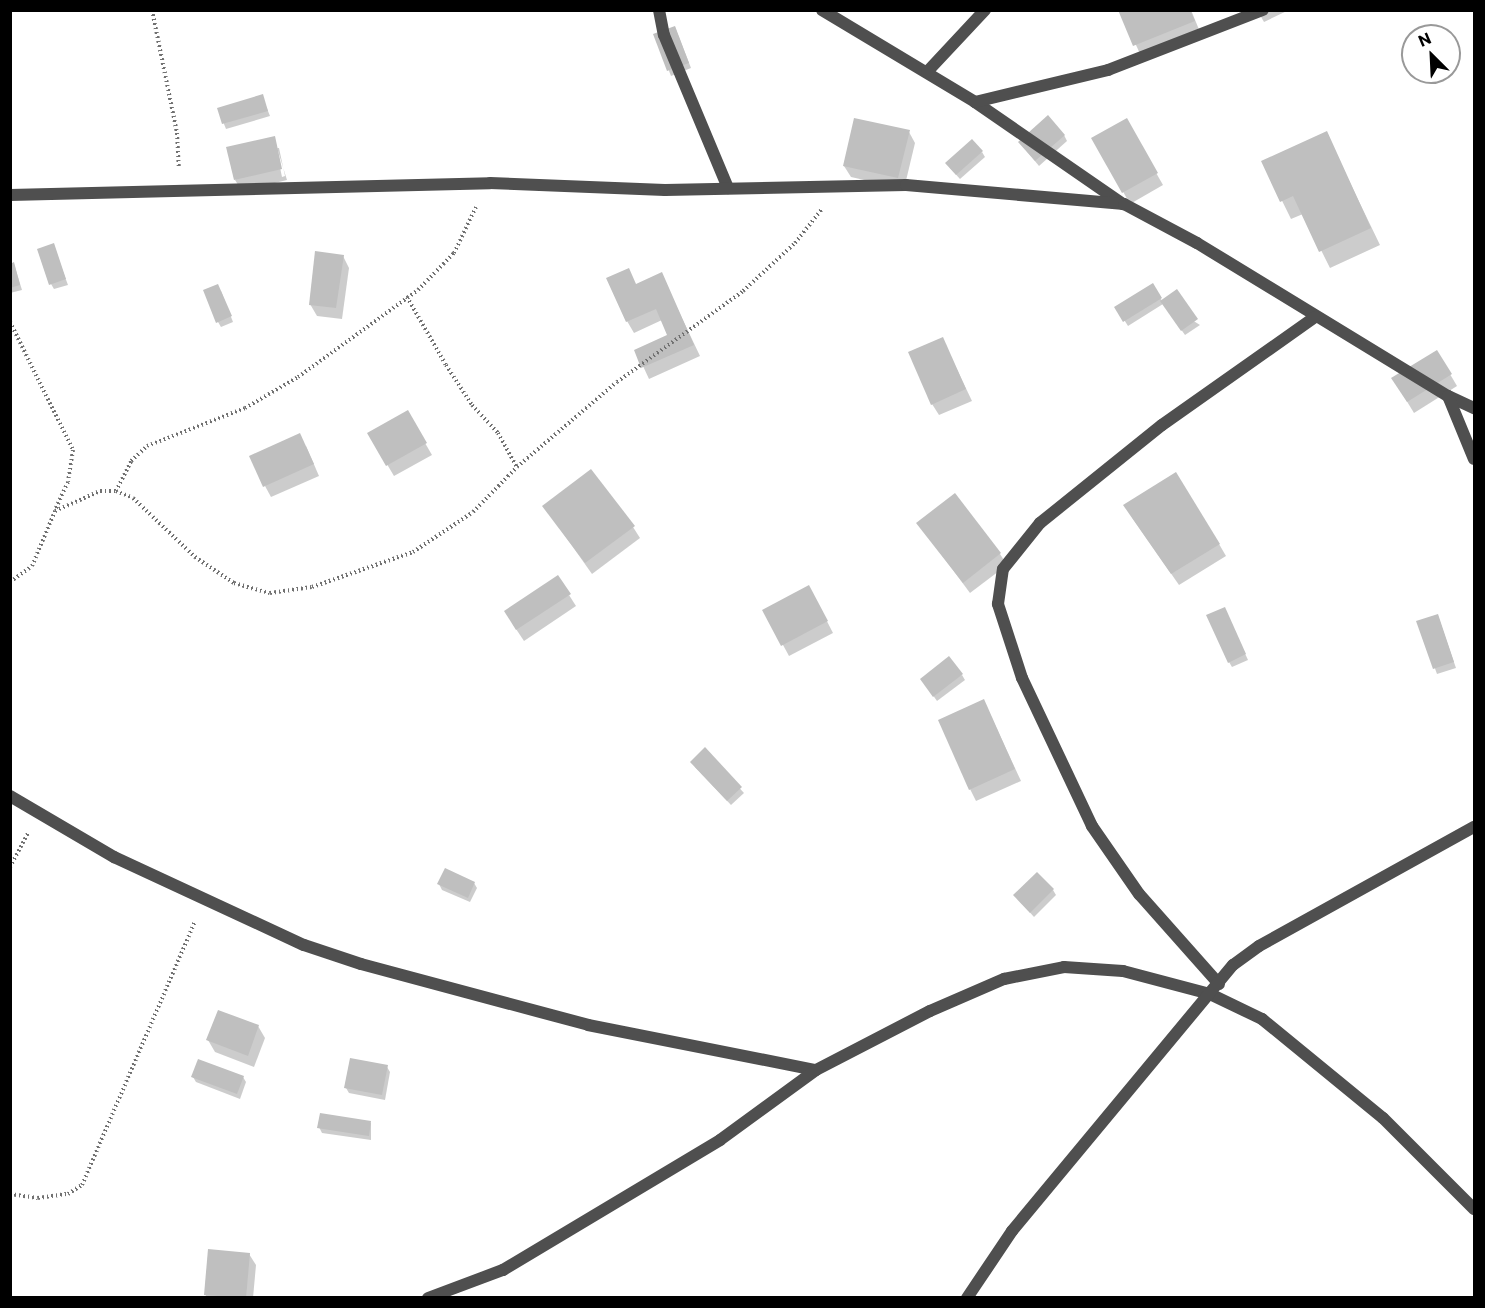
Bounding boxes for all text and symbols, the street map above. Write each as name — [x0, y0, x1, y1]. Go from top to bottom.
north arrow — [1401, 24, 1461, 84]
text: N — [1415, 28, 1434, 50]

